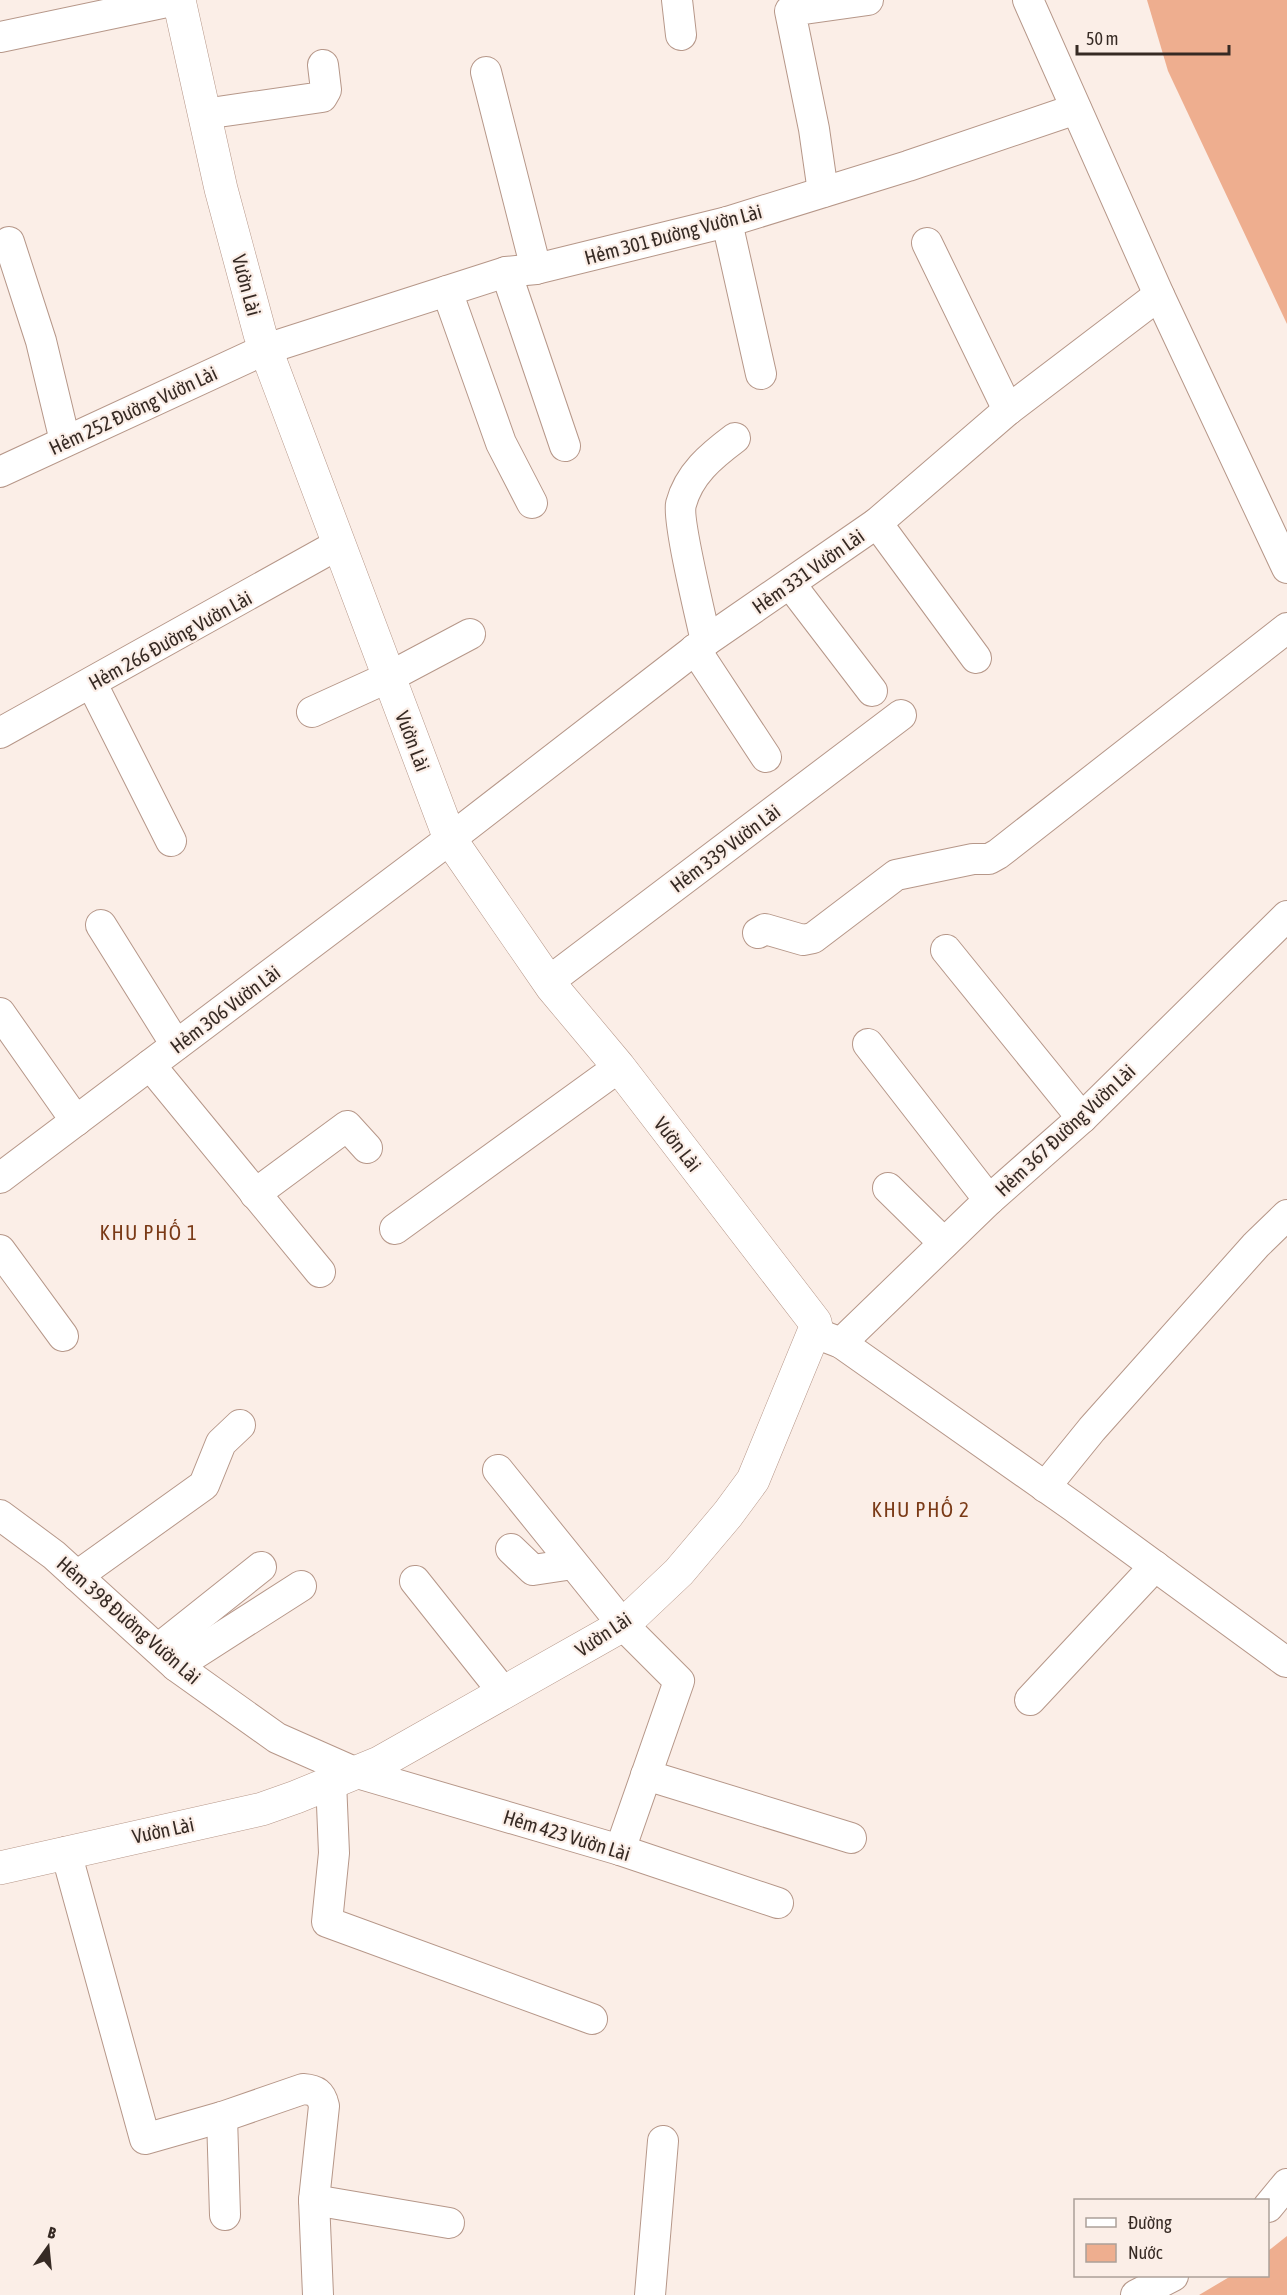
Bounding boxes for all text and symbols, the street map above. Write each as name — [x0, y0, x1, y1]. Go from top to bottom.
scale bar — [1077, 18, 1228, 56]
text: 50 m — [1086, 28, 1118, 49]
street label: Hẻm 301 Đường Vườn Lài — [582, 199, 764, 269]
street label: Vườn Lài — [228, 252, 266, 318]
street label: Hẻm 252 Đường Vườn Lài — [45, 361, 221, 459]
street label: Hẻm 331 Vườn Lài — [748, 524, 868, 618]
street label: Hẻm 266 Đường Vườn Lài — [85, 586, 255, 694]
street label: Vườn Lài — [391, 708, 435, 774]
street label: Hẻm 339 Vườn Lài — [666, 799, 784, 897]
street label: Hẻm 306 Vườn Lài — [166, 960, 284, 1058]
street label: Hẻm 367 Đường Vườn Lài — [990, 1059, 1140, 1201]
street label: Vườn Lài — [650, 1112, 706, 1176]
district label: KHU PHỐ 1 — [100, 1219, 198, 1244]
district label: KHU PHỐ 2 — [872, 1496, 970, 1521]
street label: Hẻm 398 Đường Vườn Lài — [52, 1551, 206, 1689]
street label: Vườn Lài — [571, 1607, 635, 1661]
street label: Hẻm 423 Vườn Lài — [501, 1805, 633, 1865]
street label: Vườn Lài — [130, 1812, 196, 1848]
legend — [1074, 2199, 1269, 2277]
text: Đường — [1128, 2212, 1172, 2233]
north arrow — [18, 2217, 78, 2277]
text: B — [46, 2223, 58, 2242]
text: Nước — [1128, 2242, 1163, 2263]

